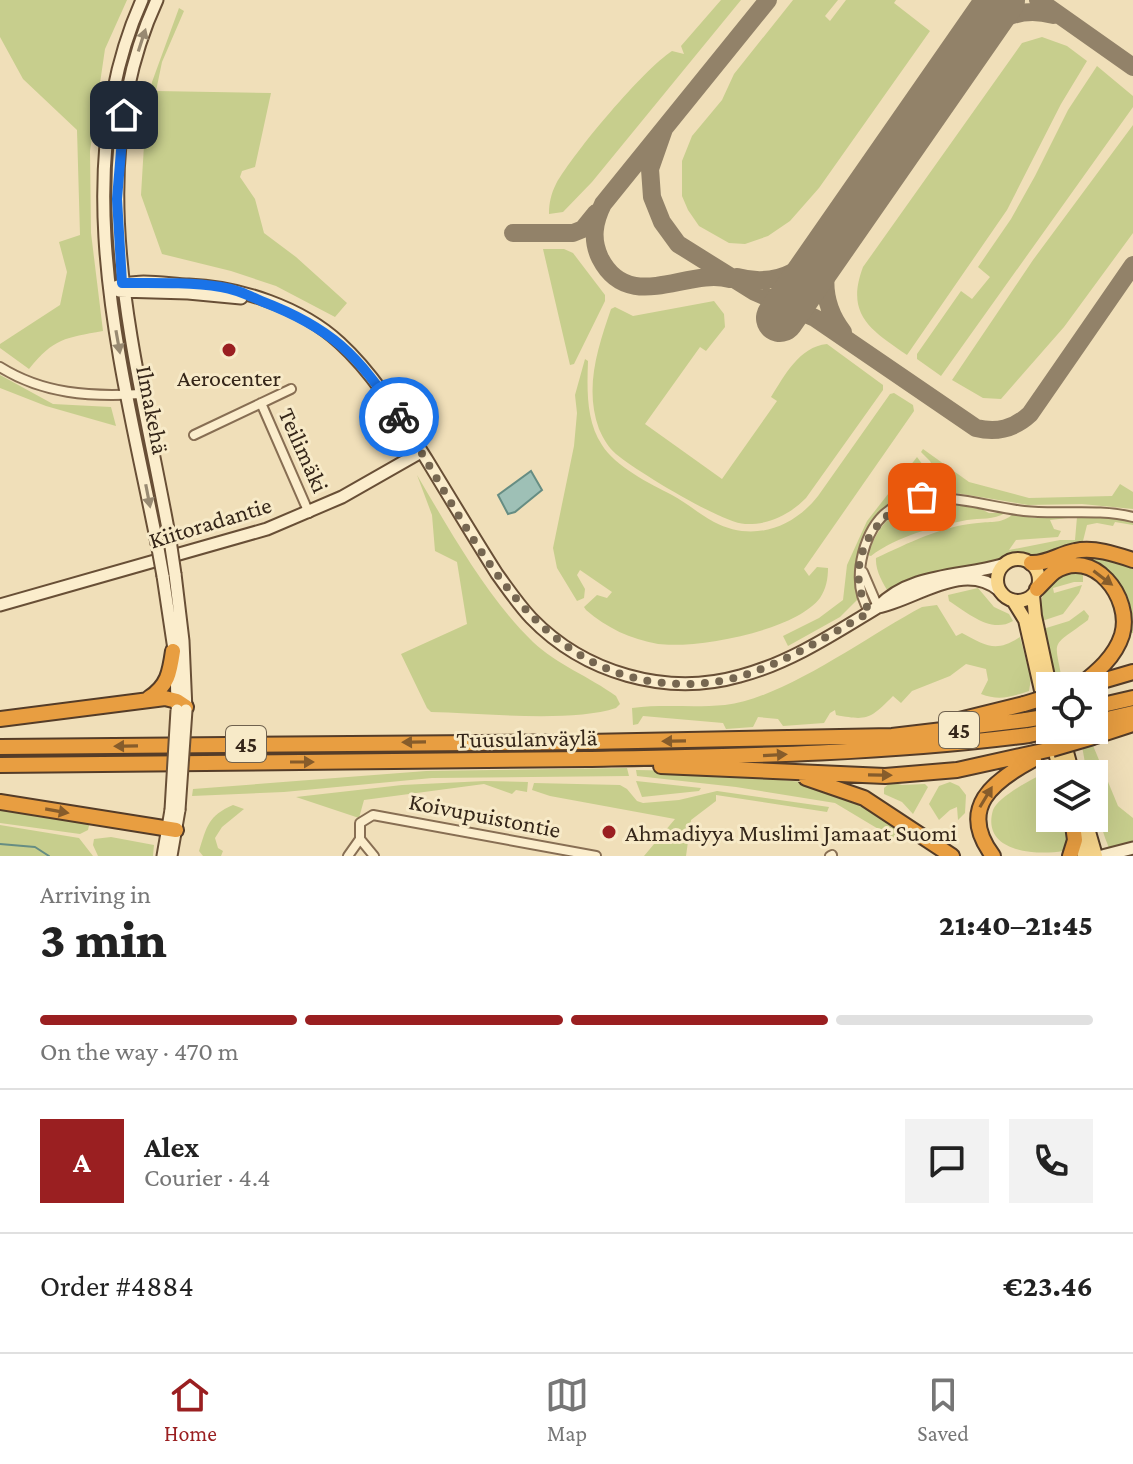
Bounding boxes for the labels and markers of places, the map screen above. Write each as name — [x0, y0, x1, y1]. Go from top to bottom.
pin — [90, 81, 158, 149]
marker: Aerocenter — [220, 341, 238, 359]
place label: Aerocenter — [177, 364, 282, 391]
pin — [888, 463, 956, 531]
place label: Ahmadiyya Muslimi Jamaat Suomi — [625, 819, 957, 846]
marker: Ahmadiyya Muslimi Jamaat Suomi — [600, 823, 618, 841]

